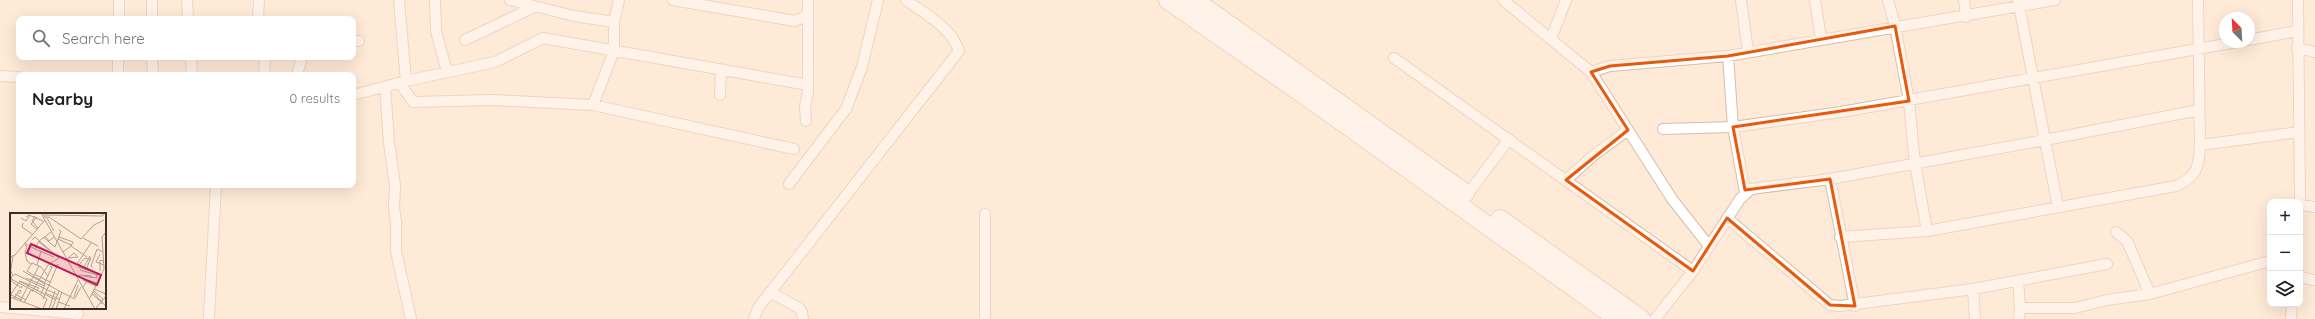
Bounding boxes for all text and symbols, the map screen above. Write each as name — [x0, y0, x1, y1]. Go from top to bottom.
north arrow — [2219, 12, 2255, 48]
search box — [16, 16, 356, 60]
icon: search — [30, 27, 52, 49]
text: Search here — [62, 29, 145, 48]
text: Nearby — [32, 88, 93, 109]
text: 0 results — [289, 90, 340, 106]
map controls — [2267, 199, 2303, 307]
button: + — [2267, 199, 2303, 235]
inset map — [10, 213, 106, 309]
button: − — [2267, 235, 2303, 271]
button: layers — [2267, 271, 2303, 307]

